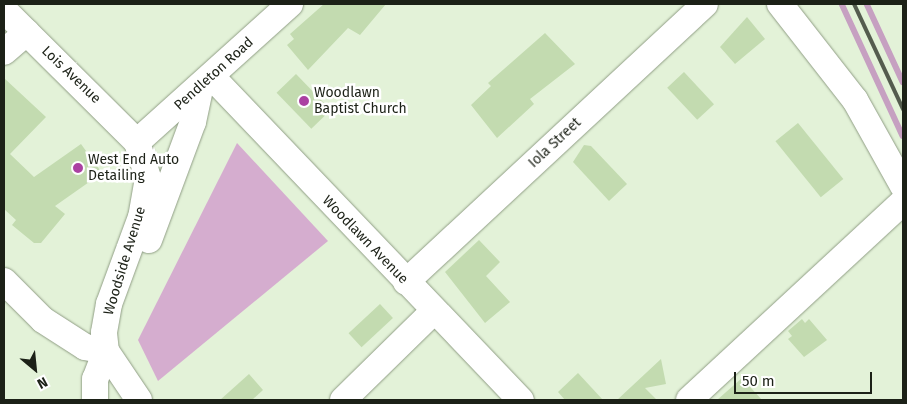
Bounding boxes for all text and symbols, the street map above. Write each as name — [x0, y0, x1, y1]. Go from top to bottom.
street label: Pendleton Road — [171, 34, 257, 114]
street label: Lois Avenue — [38, 43, 104, 107]
place label: Woodlawn Baptist Church — [314, 85, 407, 118]
marker: Woodlawn Baptist Church — [298, 95, 310, 107]
street label: Iola Street — [525, 114, 585, 172]
place label: West End Auto Detailing — [88, 152, 179, 184]
marker: West End Auto Detailing — [72, 162, 84, 174]
street label: Woodlawn Avenue — [319, 192, 411, 288]
street label: Woodside Avenue — [100, 205, 150, 317]
north arrow — [10, 344, 60, 394]
scale bar — [737, 362, 874, 394]
text: 50 m — [742, 372, 775, 390]
text: N — [34, 373, 50, 392]

